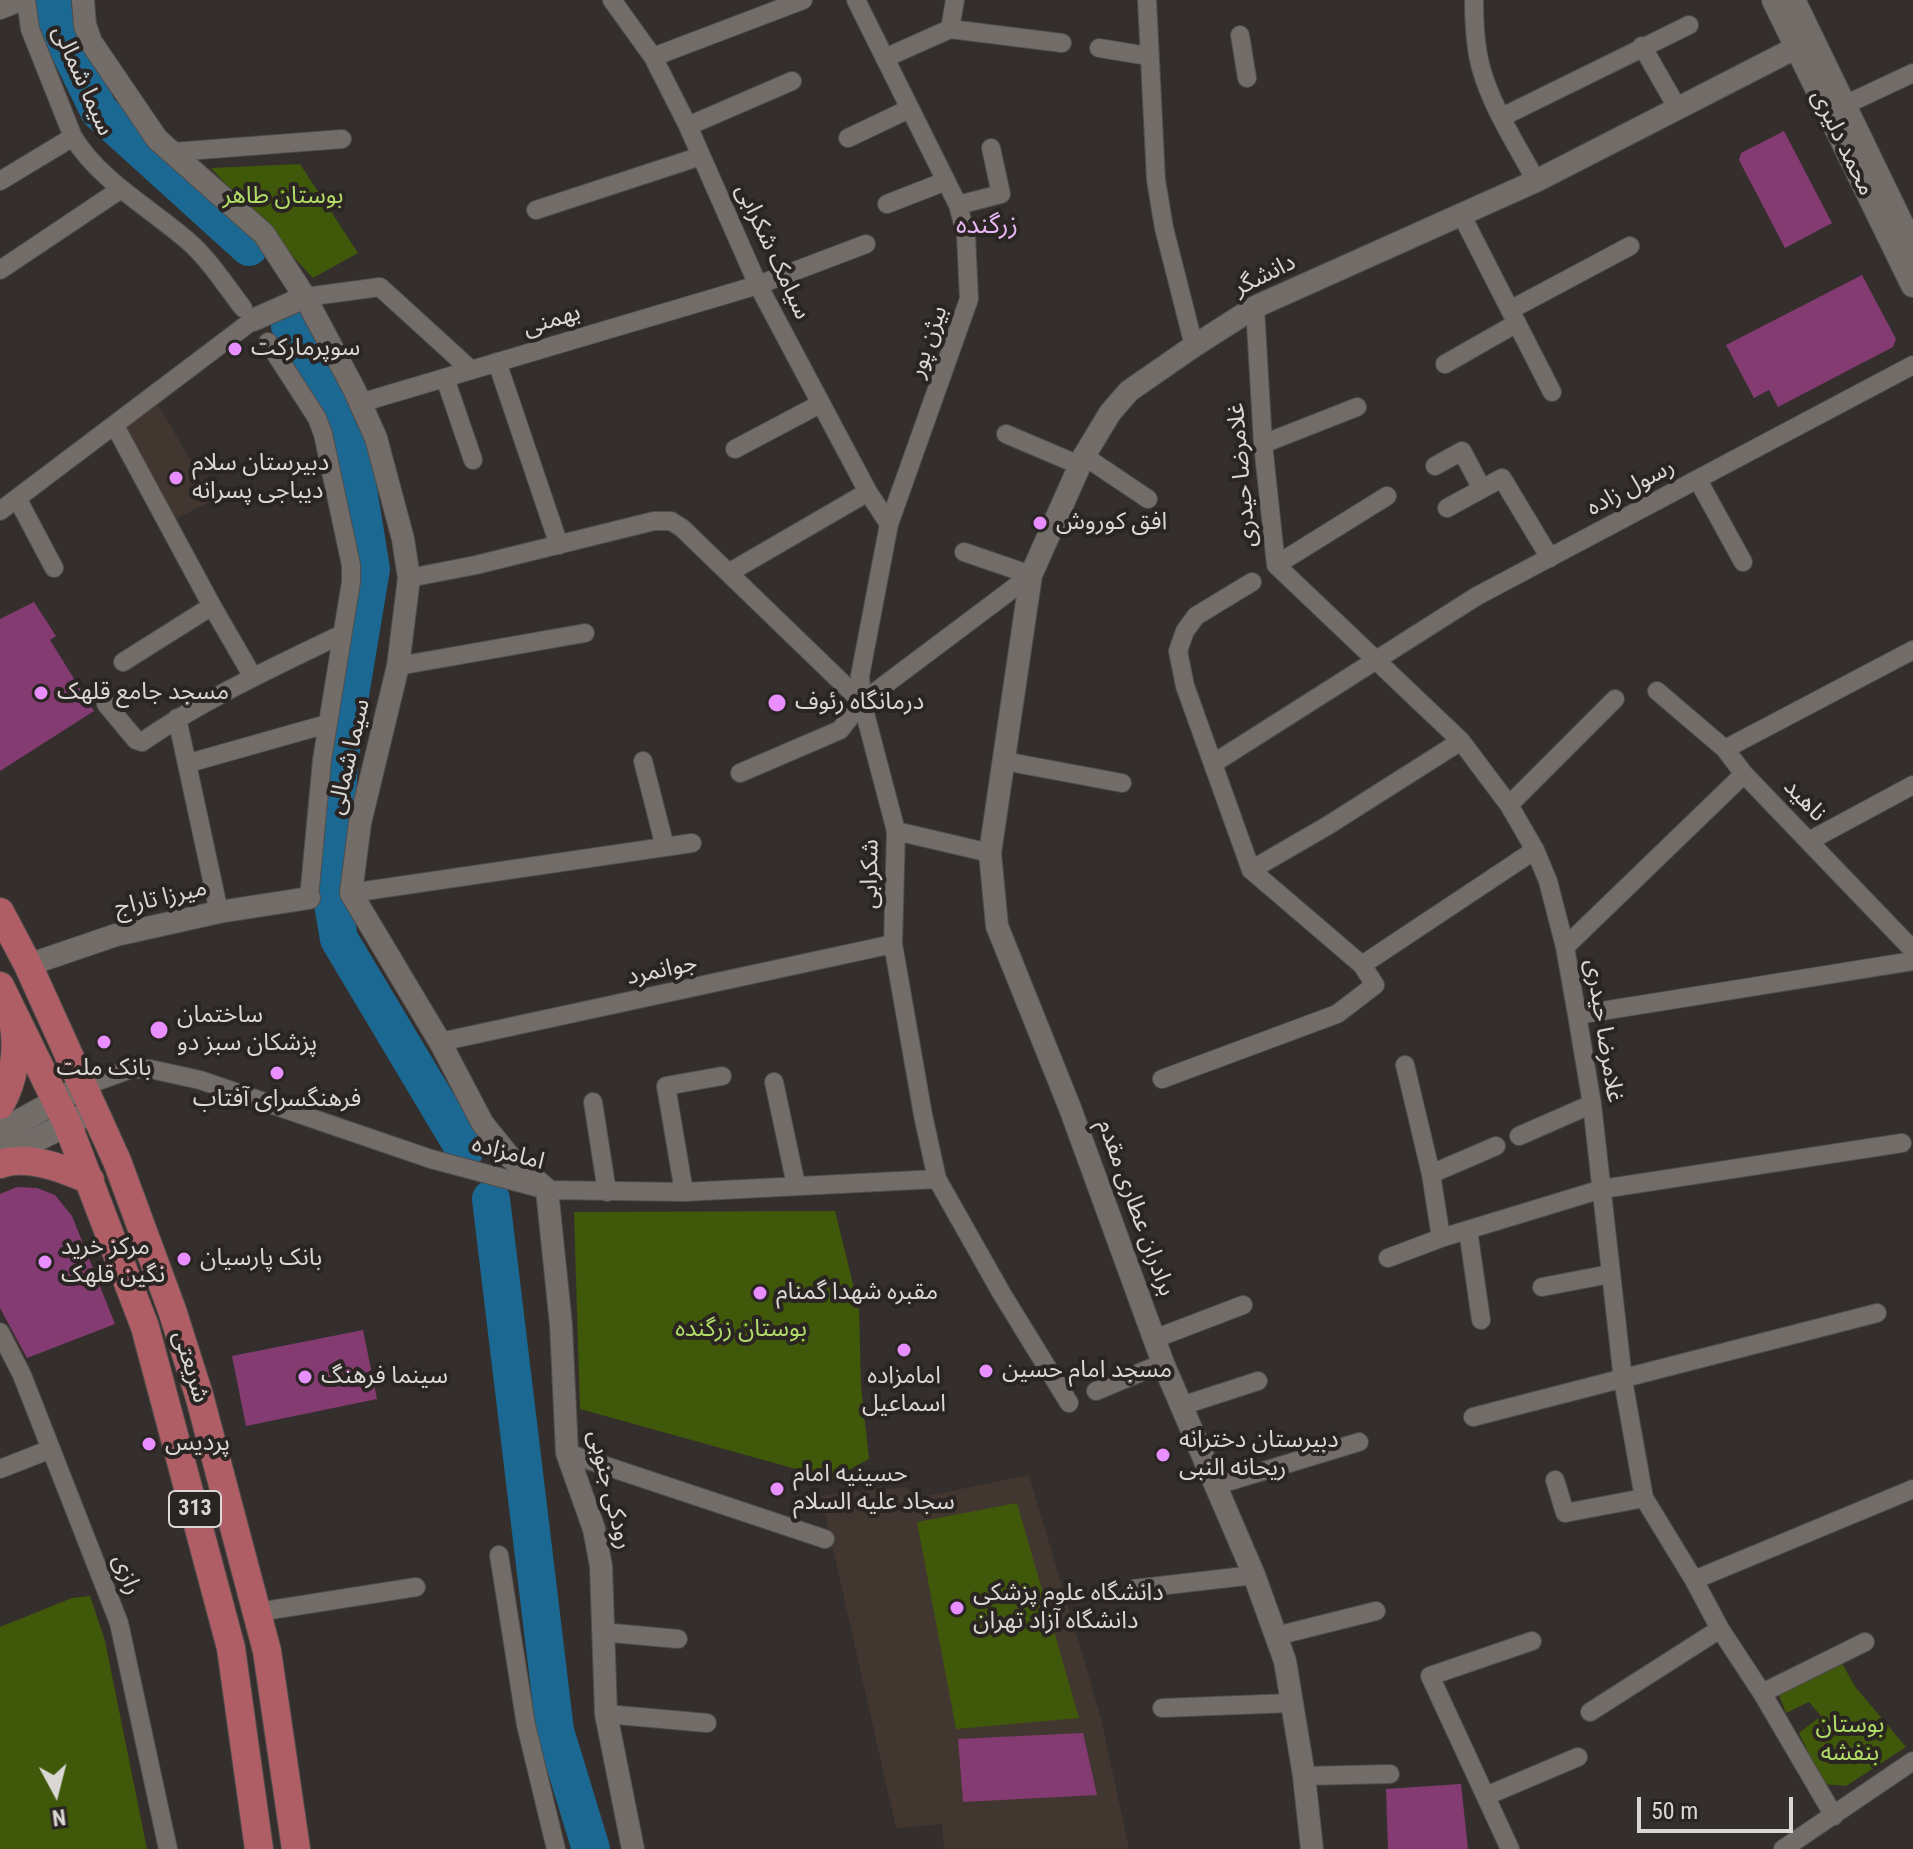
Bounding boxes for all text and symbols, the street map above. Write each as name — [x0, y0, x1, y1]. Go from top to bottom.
street label: سیما شمالی — [45, 21, 119, 141]
street label: محمد دلیری — [1804, 85, 1880, 201]
street label: سیامک شکرابی — [728, 180, 816, 324]
park label: بوستان طاهر — [223, 183, 343, 211]
district label: زرگنده — [956, 210, 1018, 242]
street label: دانشگر — [1229, 249, 1301, 303]
street label: بهمنی — [520, 299, 584, 343]
street label: بیژن پور — [903, 302, 955, 382]
place label: سوپرمارکت — [251, 335, 360, 363]
marker: سوپرمارکت — [226, 340, 244, 358]
street label: غلامرضا حیدری — [1222, 402, 1264, 548]
place label: دبیرستان سلام دیباجی پسرانه — [192, 450, 329, 506]
street label: رسول زاده — [1582, 453, 1680, 523]
marker: دبیرستان سلام دیباجی پسرانه — [167, 469, 185, 487]
place label: افق کوروش — [1056, 509, 1167, 537]
marker: افق کوروش — [1031, 514, 1049, 532]
place label: مسجد جامع قلهک — [57, 679, 229, 707]
marker: مسجد جامع قلهک — [32, 684, 50, 702]
place label: درمانگاه رئوف — [795, 689, 924, 717]
marker: درمانگاه رئوف — [766, 692, 788, 714]
street label: سیما شمالی — [323, 696, 377, 818]
street label: ناهید — [1777, 773, 1831, 829]
street label: شکرابی — [856, 839, 886, 909]
street label: میرزا تاراج — [112, 874, 210, 924]
street label: جوانمرد — [624, 949, 700, 993]
street label: غلامرضا حیدری — [1577, 957, 1629, 1105]
place label: ساختمان پزشکان سبز دو — [177, 1002, 317, 1058]
marker: ساختمان پزشکان سبز دو — [148, 1019, 170, 1041]
marker: بانک ملت — [95, 1033, 113, 1051]
place label: بانک ملت — [57, 1055, 151, 1083]
marker: فرهنگسرای آفتاب — [268, 1064, 286, 1082]
place label: فرهنگسرای آفتاب — [193, 1086, 361, 1114]
street label: برادران عطاری مقدم — [1090, 1116, 1180, 1300]
street label: امامزاده — [469, 1131, 547, 1177]
place label: مرکز خرید نگین قلهک — [61, 1234, 165, 1290]
place label: بانک پارسیان — [200, 1245, 322, 1273]
marker: بانک پارسیان — [175, 1250, 193, 1268]
marker: مرکز خرید نگین قلهک — [36, 1253, 54, 1271]
place label: مقبره شهدا گمنام — [776, 1279, 938, 1307]
marker: مقبره شهدا گمنام — [751, 1284, 769, 1302]
park label: بوستان زرگنده — [675, 1316, 807, 1344]
street label: شریعتی — [165, 1327, 215, 1407]
marker: امامزاده اسماعیل — [895, 1341, 913, 1359]
place label: مسجد امام حسین — [1002, 1357, 1172, 1385]
marker: مسجد امام حسین — [977, 1362, 995, 1380]
place label: سینما فرهنگ — [321, 1363, 448, 1391]
place label: امامزاده اسماعیل — [862, 1363, 946, 1419]
marker: سینما فرهنگ — [296, 1368, 314, 1386]
street label: رودکی جنوبی — [580, 1427, 638, 1553]
place label: دبیرستان دخترانه ریحانه النبی — [1179, 1427, 1339, 1483]
place label: پردیس — [165, 1430, 230, 1458]
marker: پردیس — [140, 1435, 158, 1453]
marker: دبیرستان دخترانه ریحانه النبی — [1154, 1446, 1172, 1464]
place label: حسینیه امام سجاد علیه السلام — [793, 1461, 955, 1517]
marker: حسینیه امام سجاد علیه السلام — [768, 1480, 786, 1498]
road number: 313 — [169, 1491, 221, 1527]
street label: رازی — [105, 1551, 147, 1599]
place label: دانشگاه علوم پزشکی دانشگاه آزاد تهران — [973, 1580, 1164, 1636]
marker: دانشگاه علوم پزشکی دانشگاه آزاد تهران — [948, 1599, 966, 1617]
park label: بوستان بنفشه — [1816, 1712, 1884, 1768]
north arrow — [16, 1753, 96, 1833]
scale bar — [1641, 1781, 1797, 1831]
text: 50 m — [1651, 1797, 1698, 1825]
text: N — [51, 1804, 67, 1831]

